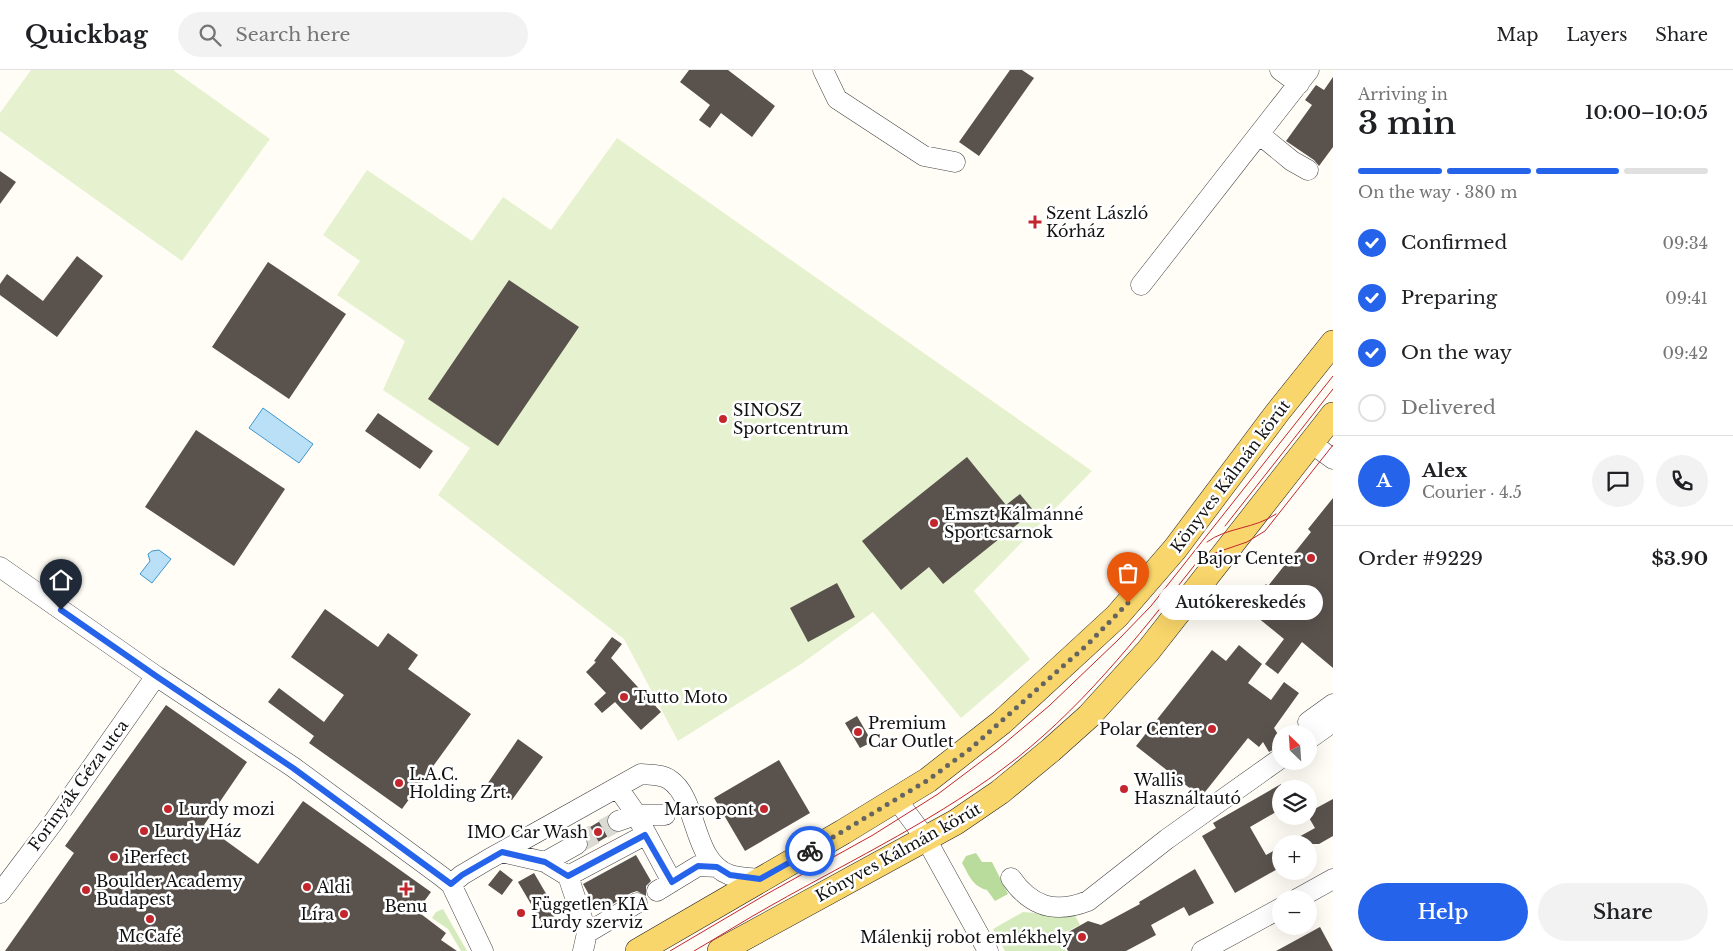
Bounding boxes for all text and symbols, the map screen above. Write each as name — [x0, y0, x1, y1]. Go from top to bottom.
search box — [178, 12, 528, 57]
text: Quickbag — [25, 20, 148, 49]
icon: search — [196, 21, 224, 49]
text: Search here — [236, 23, 350, 46]
text: Map — [1497, 24, 1538, 46]
text: Layers — [1566, 24, 1627, 46]
text: Share — [1655, 24, 1708, 46]
text: Arriving in — [1358, 84, 1448, 104]
text: 10:00–10:05 — [1585, 101, 1708, 124]
text: 3 min — [1358, 103, 1456, 143]
text: On the way · 380 m — [1358, 182, 1517, 202]
place label: Szent László Kórház — [1046, 203, 1148, 241]
marker: Szent László Kórház — [1028, 215, 1042, 229]
icon: check — [1358, 229, 1386, 257]
text: Confirmed — [1401, 231, 1507, 254]
text: 09:34 — [1663, 233, 1708, 253]
icon: check — [1358, 284, 1386, 312]
text: Preparing — [1401, 286, 1497, 309]
text: 09:41 — [1665, 288, 1708, 308]
icon: check — [1358, 339, 1386, 367]
text: On the way — [1401, 341, 1512, 364]
text: 09:42 — [1663, 343, 1708, 363]
street label: Könyves Kálmán körút — [1166, 396, 1294, 556]
text: Delivered — [1401, 396, 1496, 419]
place label: SINOSZ Sportcentrum — [733, 400, 849, 438]
marker: SINOSZ Sportcentrum — [717, 413, 729, 425]
button: chat — [1592, 455, 1644, 507]
button: phone — [1656, 455, 1708, 507]
text: Alex — [1422, 459, 1467, 482]
text: A — [1376, 469, 1392, 492]
text: Courier · 4.5 — [1422, 482, 1522, 502]
place label: Emszt Kálmánné Sportcsarnok — [944, 504, 1083, 542]
marker: Emszt Kálmánné Sportcsarnok — [928, 517, 940, 529]
text: Order #9229 — [1358, 547, 1483, 570]
text: $3.90 — [1652, 547, 1708, 570]
place label: Bajor Center — [1197, 548, 1301, 568]
pin — [1107, 552, 1149, 603]
marker: Bajor Center — [1305, 552, 1317, 564]
pin — [40, 559, 82, 610]
icon: bag — [1114, 559, 1142, 587]
icon: home — [47, 566, 75, 594]
callout: Autókereskedés — [1158, 586, 1323, 620]
text: Autókereskedés — [1175, 592, 1306, 612]
place label: Tutto Moto — [634, 687, 728, 707]
marker: Tutto Moto — [618, 691, 630, 703]
place label: Premium Car Outlet — [868, 713, 954, 751]
street label: Forinyák Géza utca — [24, 716, 132, 854]
place label: Polar Center — [1099, 719, 1202, 739]
marker: Polar Center — [1206, 723, 1218, 735]
north arrow — [1272, 725, 1318, 770]
map controls — [1272, 725, 1317, 935]
marker: Premium Car Outlet — [852, 726, 864, 738]
place label: L.A.C. Holding Zrt. — [409, 764, 511, 802]
place label: Wallis Használtautó — [1133, 770, 1241, 808]
marker: L.A.C. Holding Zrt. — [393, 777, 405, 789]
button: layers — [1272, 780, 1317, 825]
marker: Wallis Használtautó — [1118, 783, 1130, 795]
street label: Könyves Kálmán körút — [812, 798, 984, 906]
place label: Lurdy mozi — [178, 799, 275, 819]
place label: Marsopont — [664, 799, 754, 819]
marker: Lurdy mozi — [162, 803, 174, 815]
marker: Marsopont — [758, 803, 770, 815]
place label: Lurdy Ház — [154, 821, 242, 841]
place label: IMO Car Wash — [467, 822, 588, 842]
marker: Lurdy Ház — [138, 825, 150, 837]
marker: IMO Car Wash — [592, 826, 604, 838]
courier — [785, 826, 835, 876]
button: + — [1272, 835, 1317, 880]
icon: bike — [796, 837, 824, 865]
place label: iPerfect — [124, 847, 187, 867]
marker: iPerfect — [108, 851, 120, 863]
place label: Boulder Academy Budapest — [96, 871, 243, 909]
place label: Aldi — [316, 877, 351, 897]
marker: Aldi — [301, 881, 313, 893]
marker: Benu — [400, 883, 412, 895]
button: Help — [1358, 883, 1528, 941]
button: Share — [1538, 883, 1708, 941]
marker: Boulder Academy Budapest — [80, 884, 92, 896]
button: − — [1272, 890, 1317, 935]
place label: Független KIA Lurdy szerviz — [531, 894, 649, 932]
place label: Benu — [384, 896, 428, 916]
place label: Líra — [300, 904, 334, 924]
marker: Független KIA Lurdy szerviz — [515, 907, 527, 919]
marker: Líra — [338, 908, 350, 920]
marker: McCafé — [144, 913, 156, 925]
place label: McCafé — [119, 926, 181, 946]
place label: Málenkij robot emlékhely — [860, 927, 1073, 947]
marker: Málenkij robot emlékhely — [1076, 931, 1088, 943]

